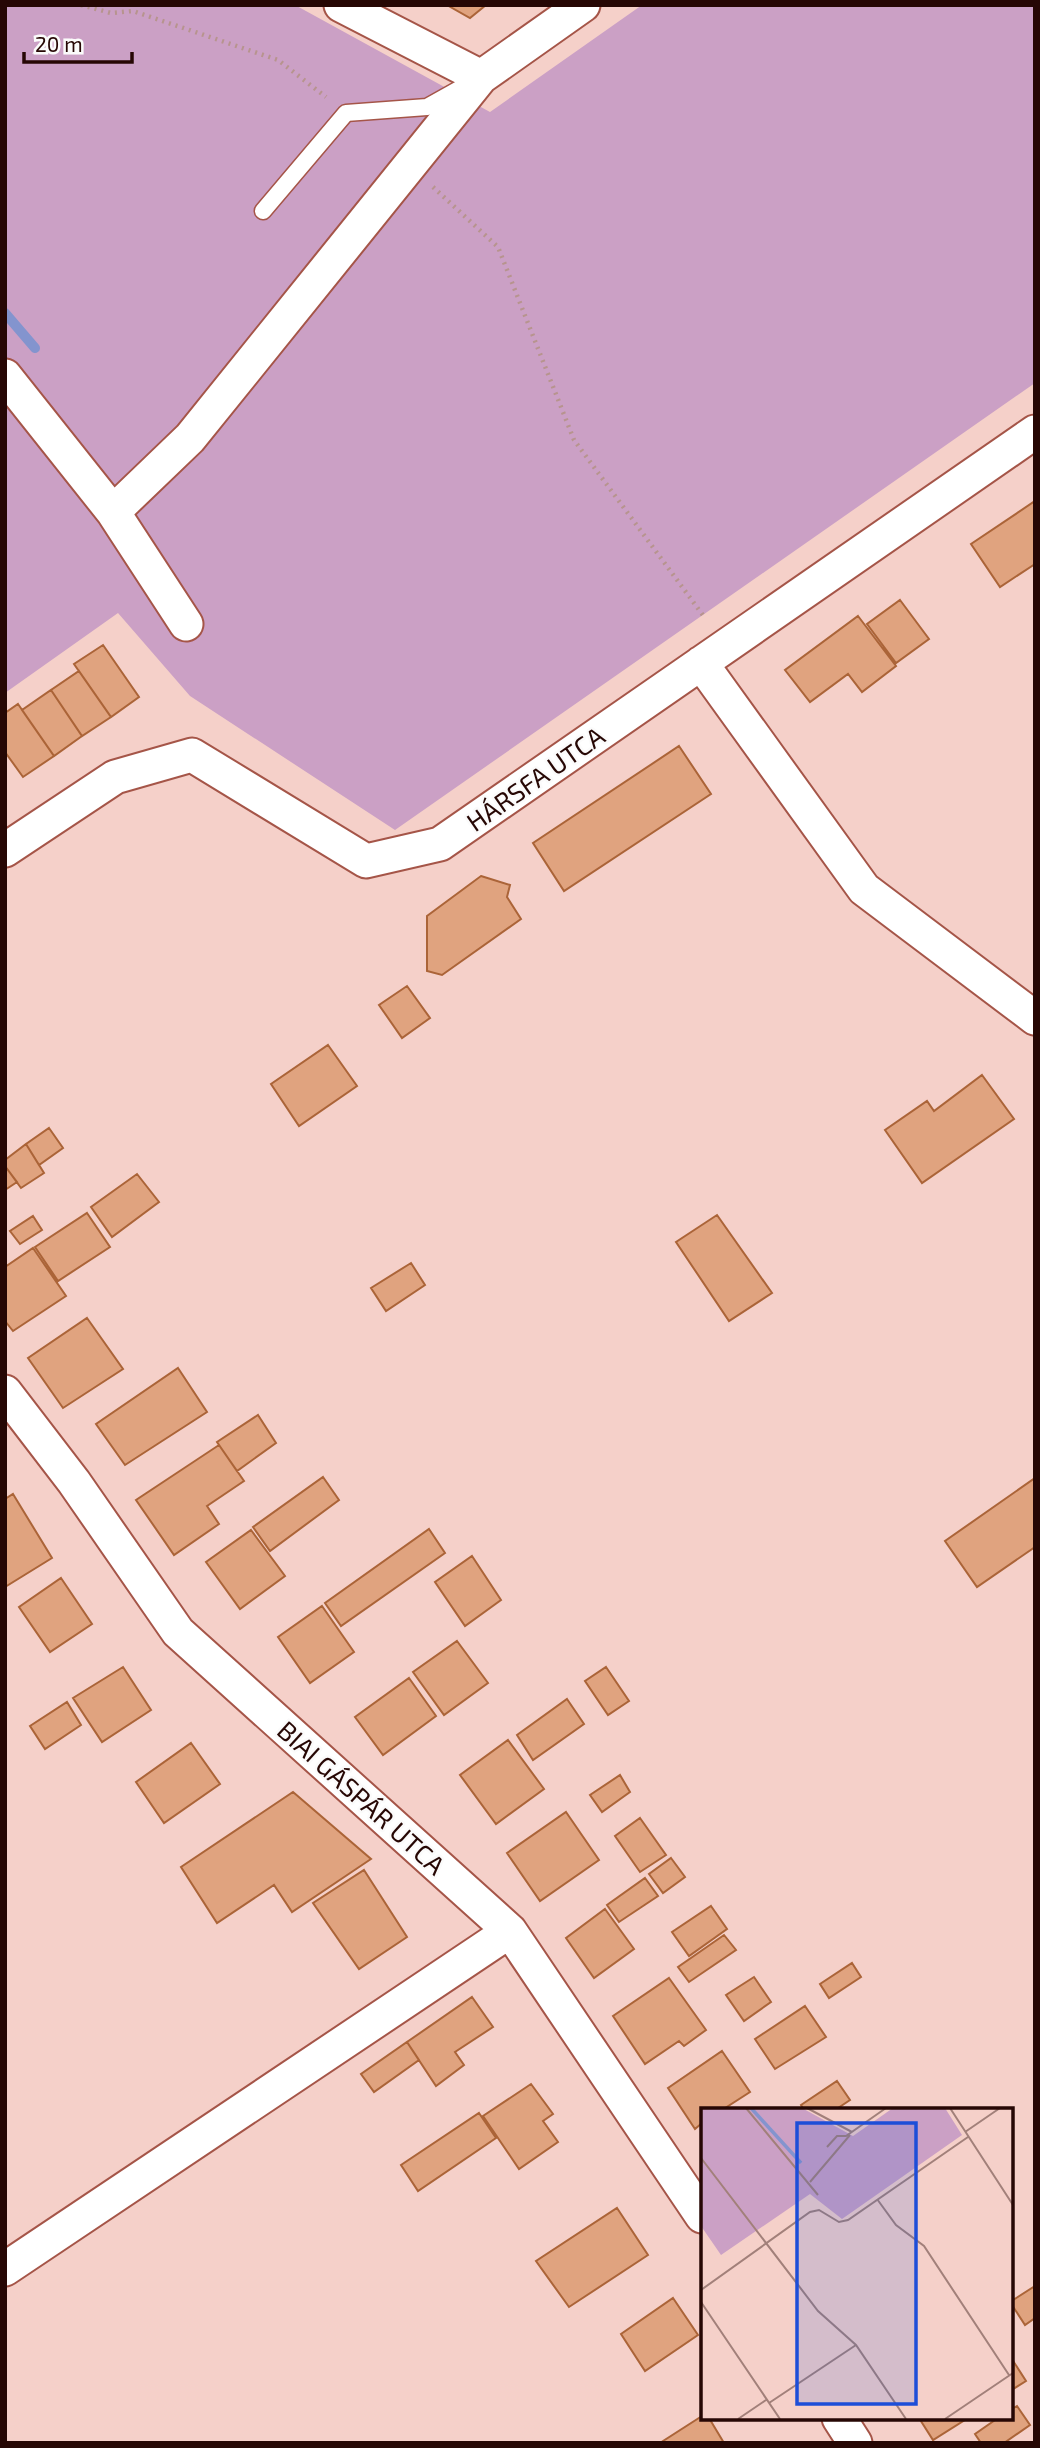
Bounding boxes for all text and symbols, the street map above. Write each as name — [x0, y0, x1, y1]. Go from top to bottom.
scale bar — [24, 21, 133, 65]
text: 20 m — [35, 31, 83, 56]
street label: HÁRSFA UTCA — [460, 719, 610, 837]
street label: BIAI GÁSPÁR UTCA — [272, 1714, 452, 1880]
inset map — [701, 2108, 1012, 2420]

